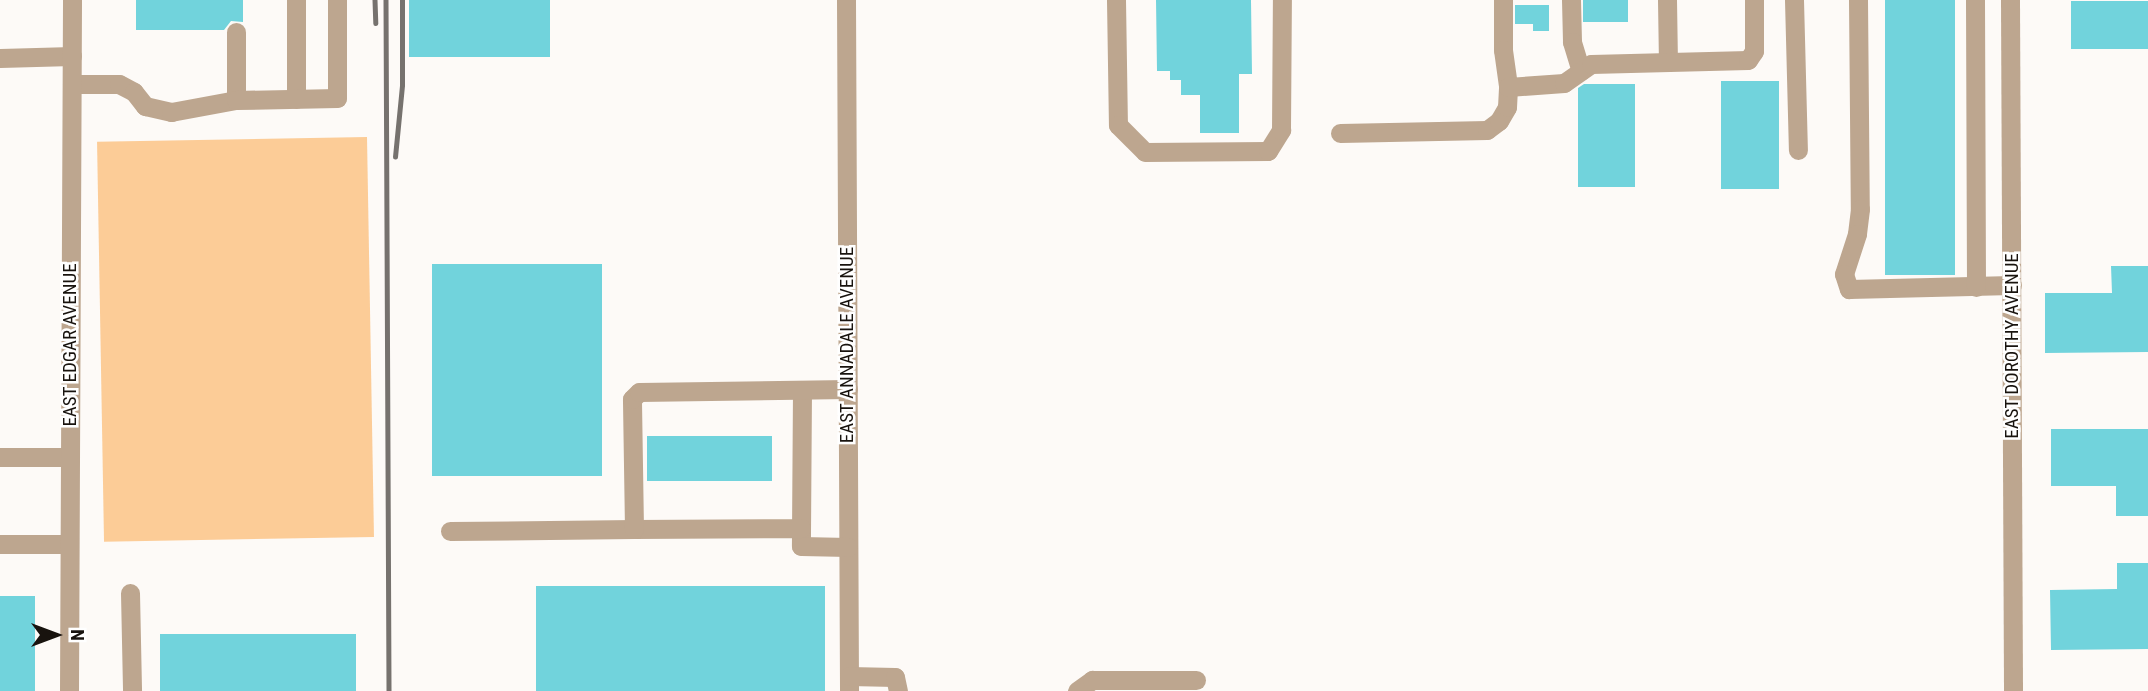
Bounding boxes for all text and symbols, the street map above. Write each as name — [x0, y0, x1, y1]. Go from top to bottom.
street label: EAST ANNADALE AVENUE — [836, 247, 858, 443]
street label: EAST DOROTHY AVENUE — [2001, 253, 2023, 439]
street label: EAST EDGAR AVENUE — [59, 263, 81, 427]
north arrow — [21, 600, 91, 670]
text: N — [66, 629, 89, 641]

